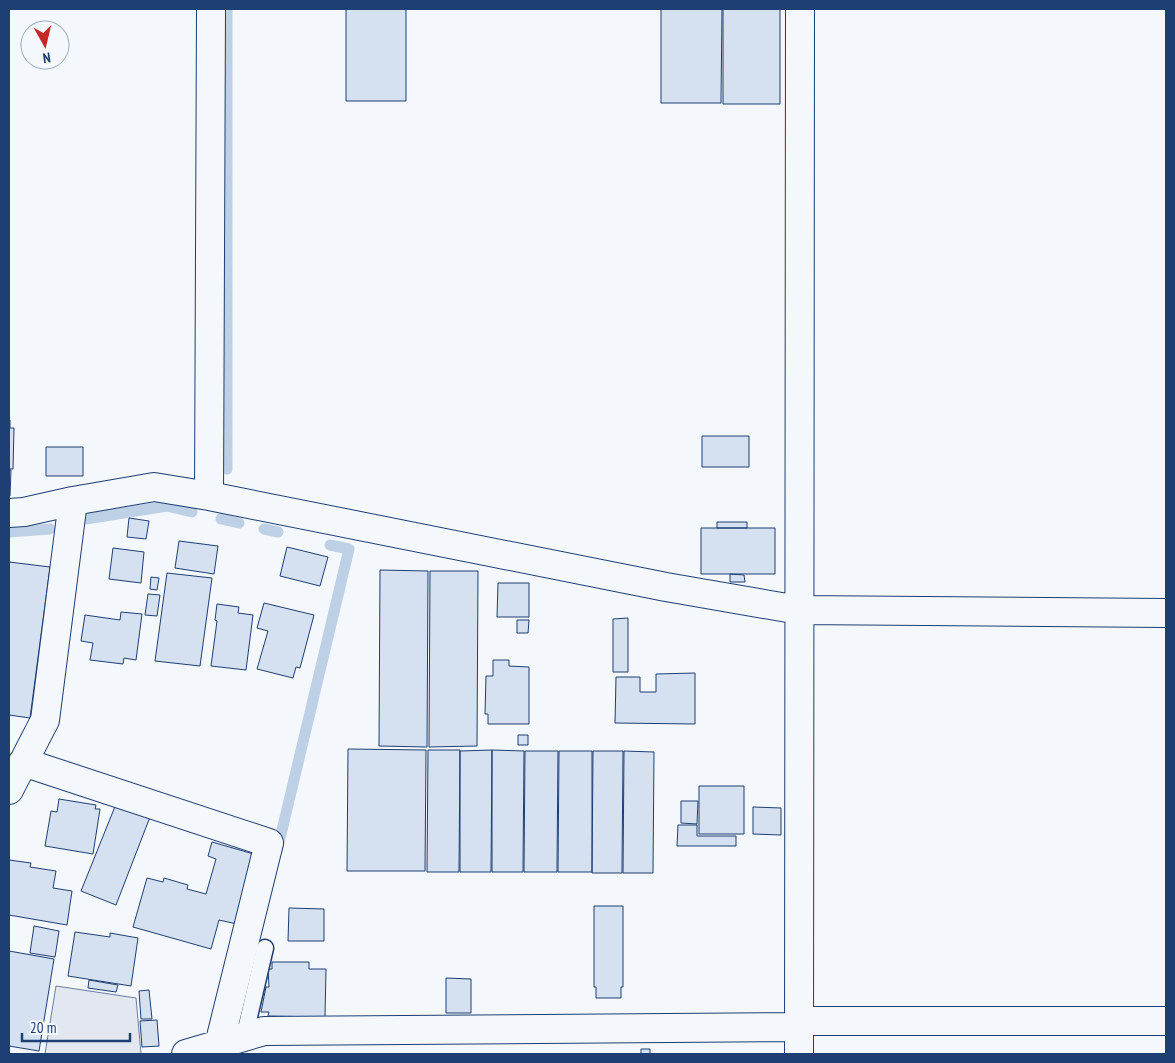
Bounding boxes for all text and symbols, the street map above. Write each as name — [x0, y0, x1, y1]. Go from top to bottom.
north arrow — [20, 20, 70, 70]
text: N — [42, 48, 52, 67]
scale bar — [22, 1010, 130, 1042]
text: 20 m — [30, 1018, 56, 1037]

